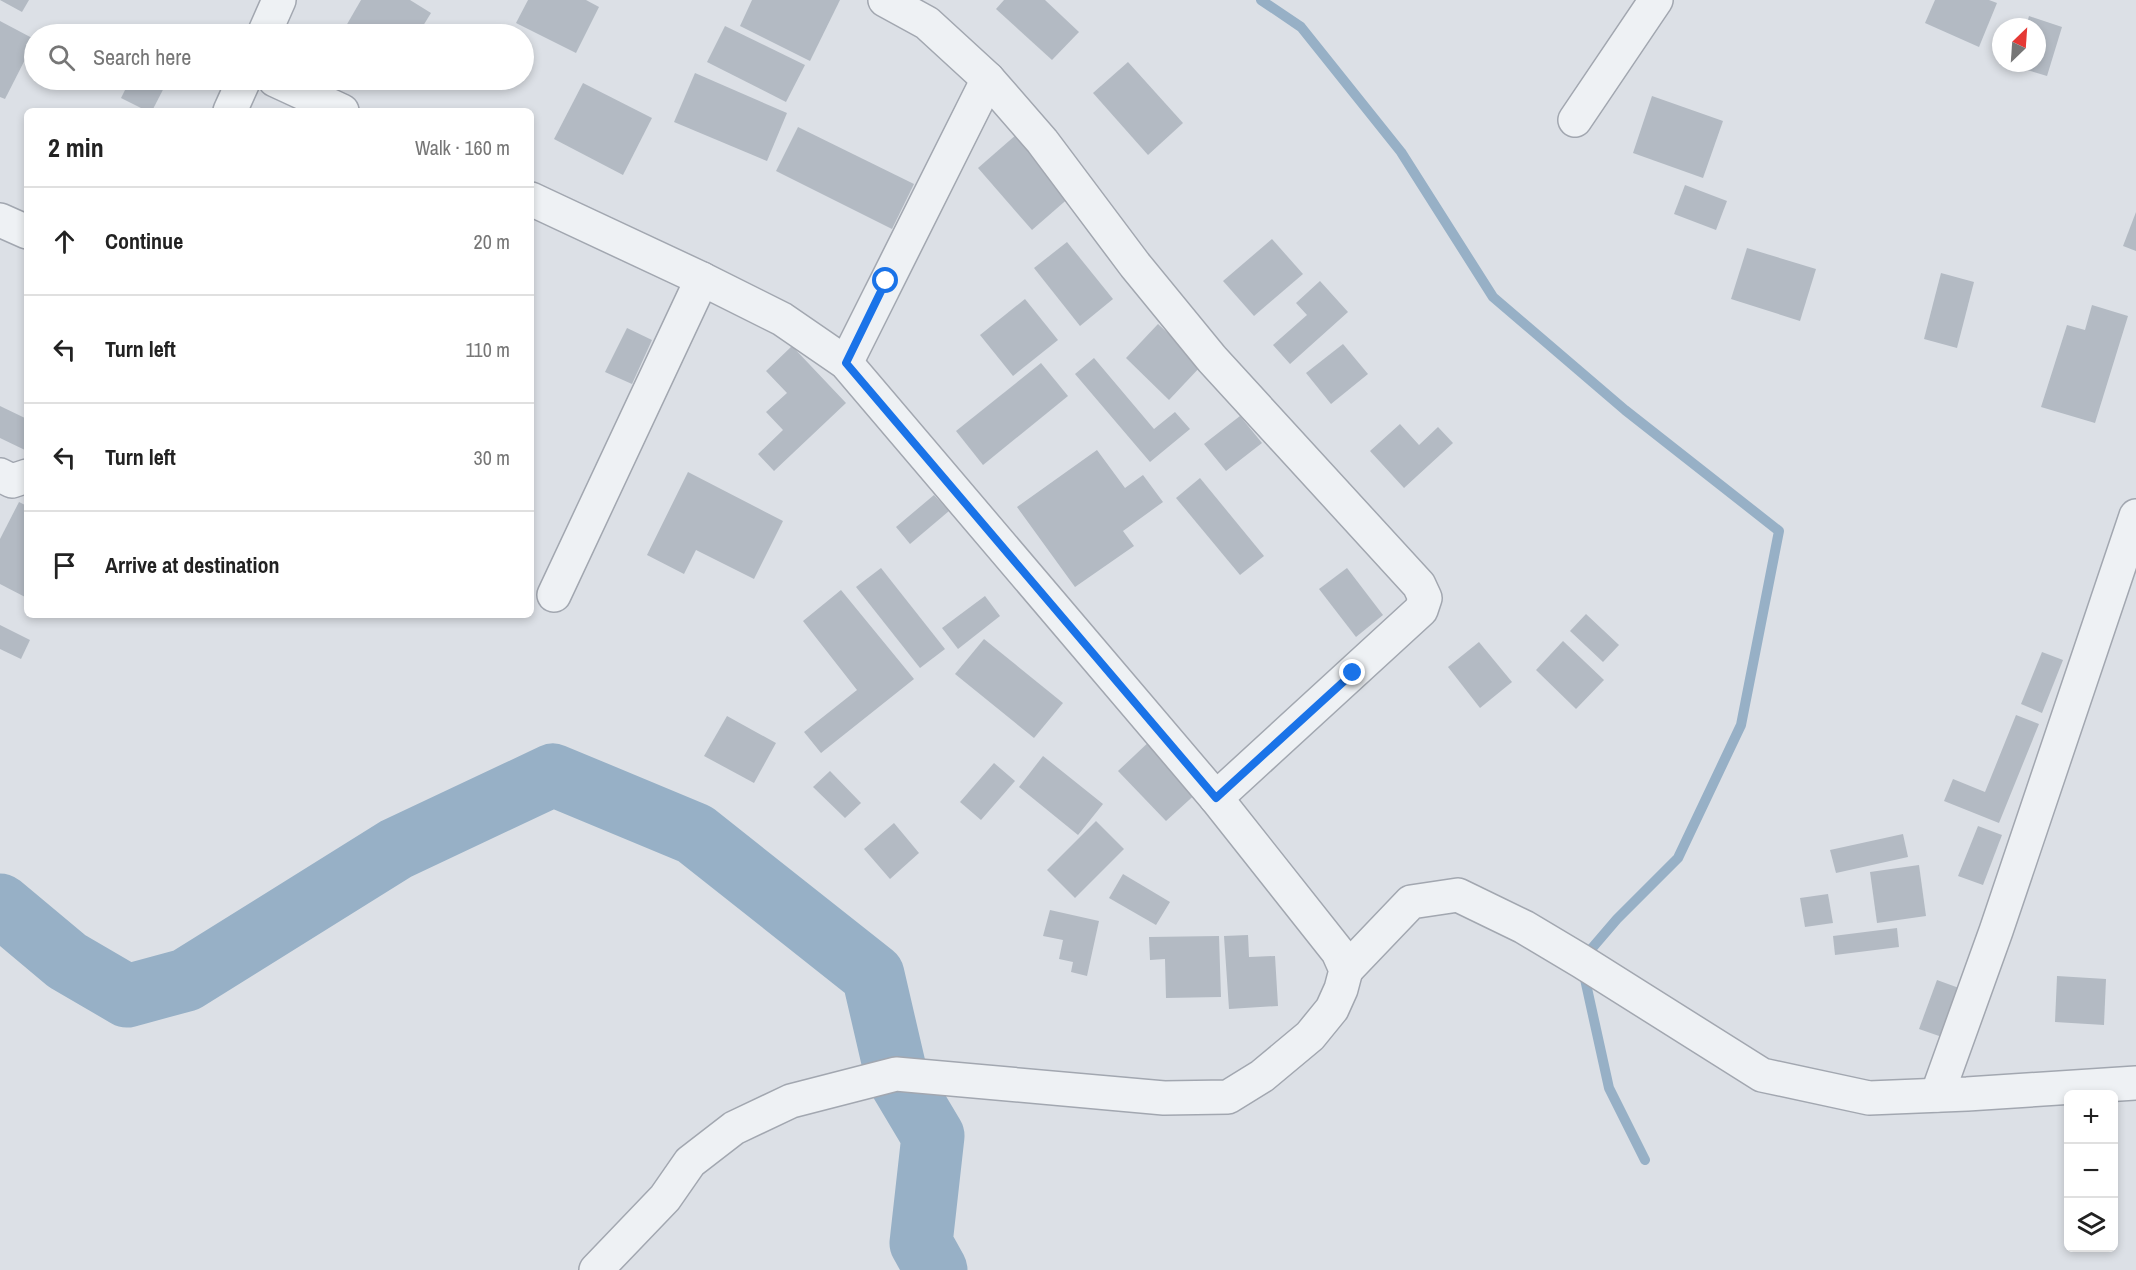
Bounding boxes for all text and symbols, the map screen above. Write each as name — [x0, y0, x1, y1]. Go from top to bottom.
north arrow — [1992, 18, 2046, 72]
search box — [24, 24, 534, 90]
icon: search — [45, 41, 78, 74]
text: Search here — [93, 42, 191, 72]
text: 2 min — [48, 130, 104, 165]
text: Walk · 160 m — [415, 134, 510, 161]
icon: ahead — [48, 225, 81, 258]
text: Continue — [105, 226, 183, 256]
text: 20 m — [474, 228, 510, 255]
route start — [872, 267, 898, 293]
icon: left — [48, 333, 81, 366]
text: Turn left — [105, 334, 176, 364]
text: 110 m — [466, 336, 510, 363]
icon: left — [48, 441, 81, 474]
text: Turn left — [105, 442, 176, 472]
text: 30 m — [474, 444, 510, 471]
icon: arrive — [48, 549, 81, 582]
text: Arrive at destination — [105, 550, 279, 580]
route end — [1339, 659, 1365, 685]
map controls — [2064, 1090, 2118, 1252]
button: + — [2064, 1090, 2118, 1144]
button: − — [2064, 1144, 2118, 1198]
button: layers — [2064, 1198, 2118, 1252]

